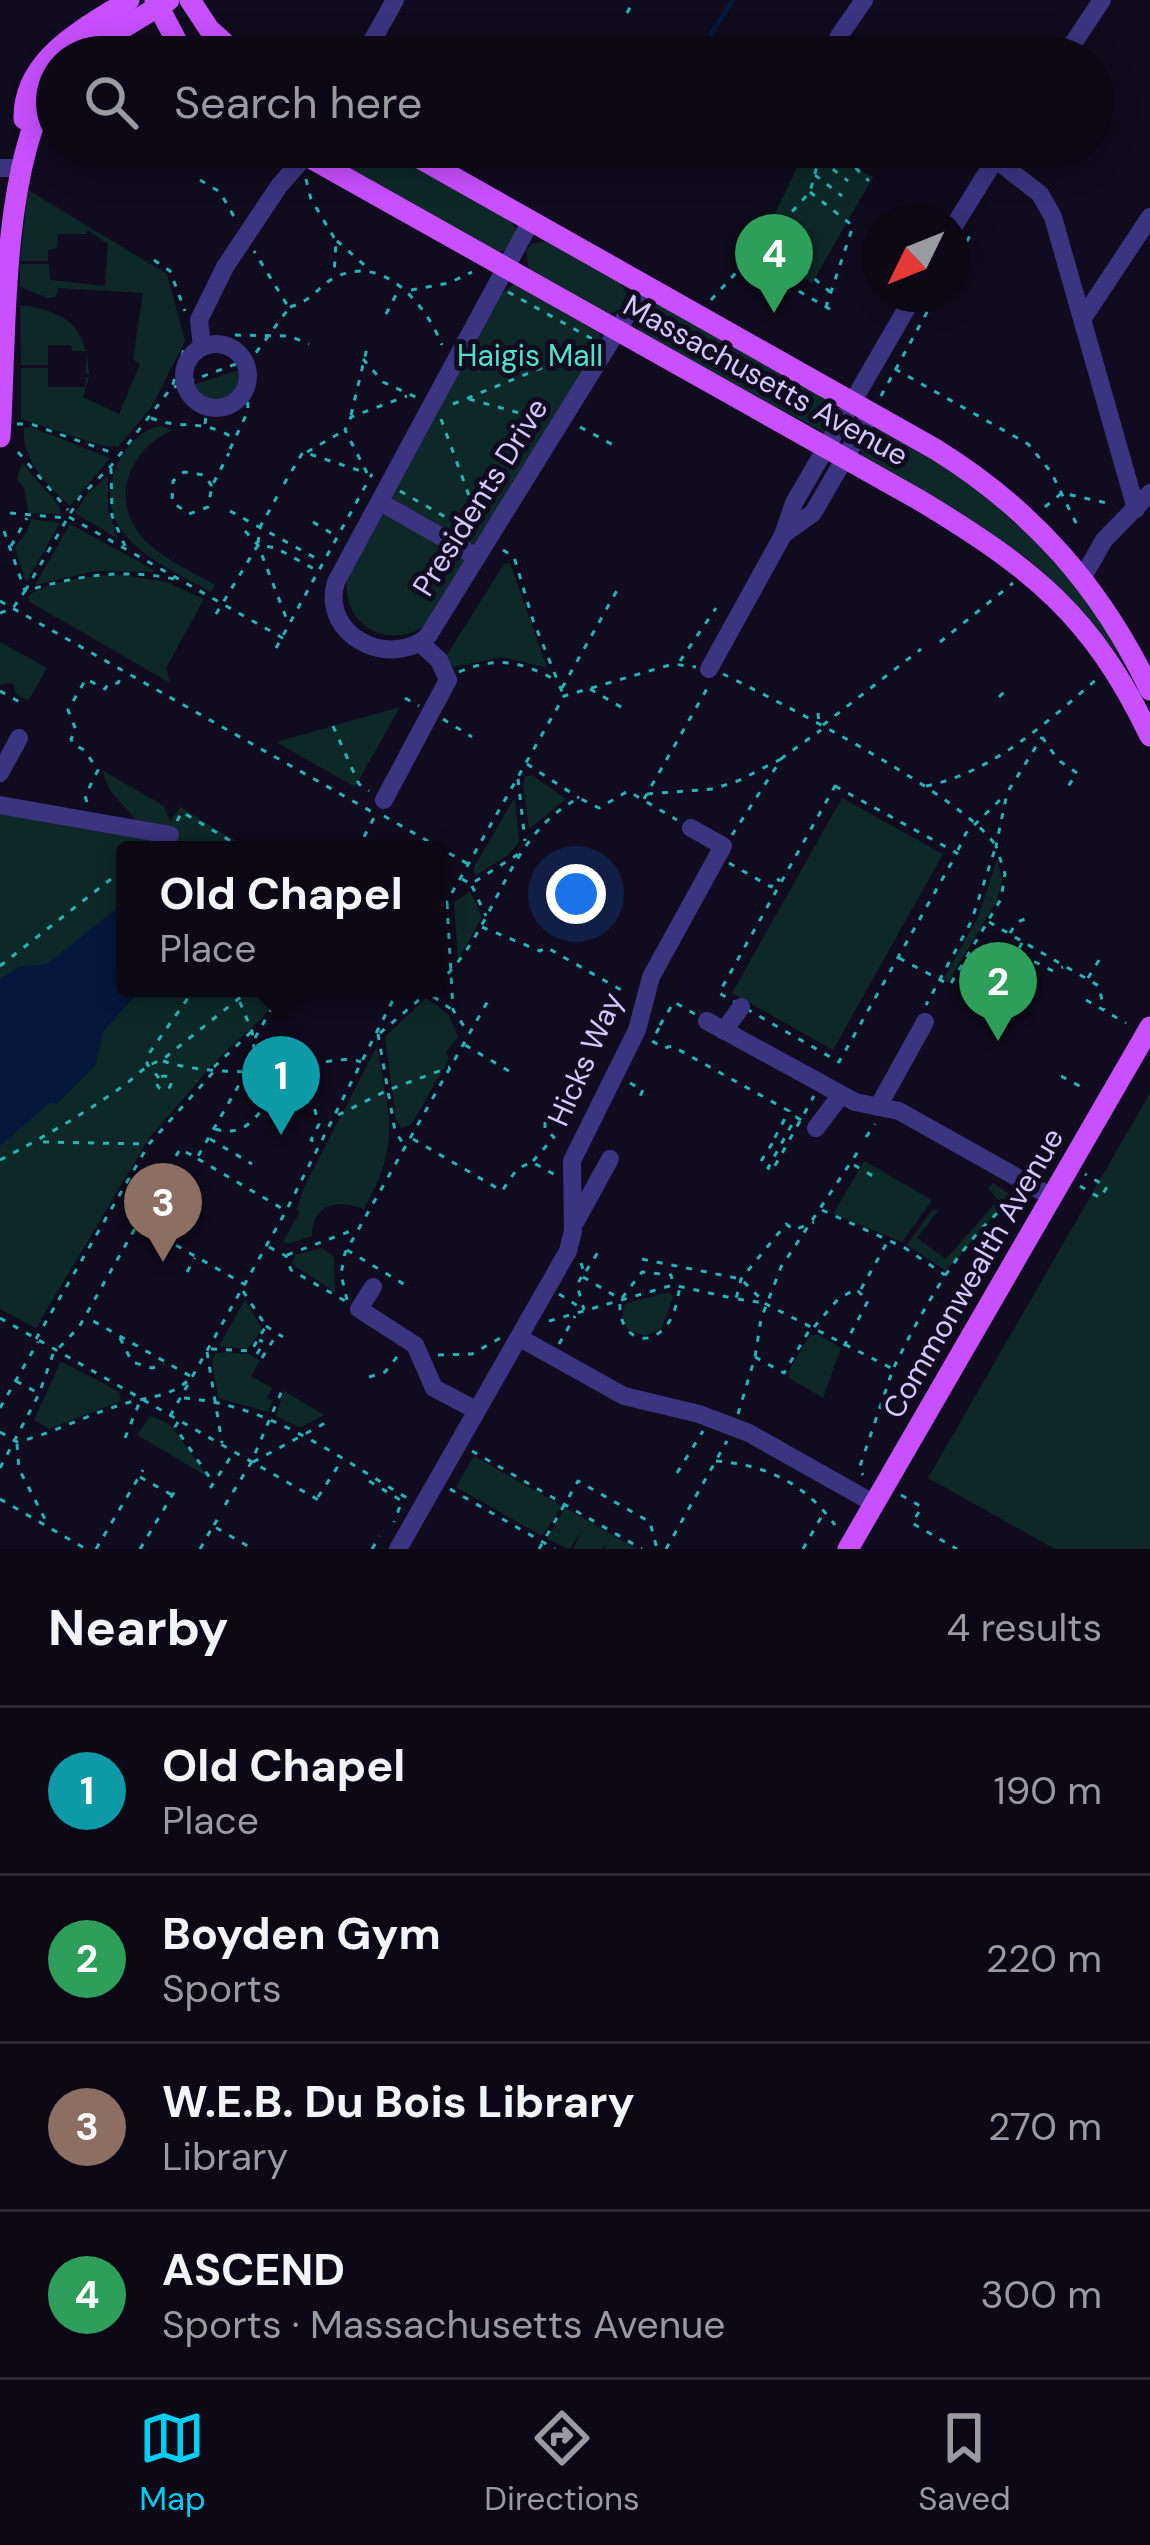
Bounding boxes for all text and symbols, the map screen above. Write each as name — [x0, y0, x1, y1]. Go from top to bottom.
search box — [36, 36, 1114, 168]
icon: search — [78, 69, 144, 135]
text: Search here — [174, 73, 422, 132]
north arrow — [862, 204, 970, 312]
pin: 4 — [735, 214, 813, 313]
street label: Massachusetts Avenue — [617, 285, 915, 475]
park label: Haigis Mall — [457, 336, 603, 375]
street label: Presidents Drive — [404, 391, 556, 603]
popup — [116, 841, 446, 997]
text: Old Chapel — [159, 864, 403, 923]
your location — [546, 864, 606, 924]
text: Place — [159, 923, 256, 974]
pin: 2 — [959, 942, 1037, 1041]
street label: Hicks Way — [538, 986, 632, 1132]
pin: 1 — [242, 1036, 320, 1135]
street label: Commonwealth Avenue — [874, 1121, 1072, 1425]
pin: 3 — [124, 1163, 202, 1262]
text: Nearby — [48, 1594, 229, 1661]
text: 4 results — [947, 1602, 1102, 1653]
text: Old Chapel — [162, 1736, 405, 1795]
text: 1 — [80, 1765, 94, 1816]
text: 190 m — [994, 1765, 1102, 1816]
text: Place — [162, 1795, 259, 1846]
text: Boyden Gym — [162, 1904, 441, 1963]
text: 2 — [76, 1933, 98, 1984]
text: 220 m — [986, 1933, 1102, 1984]
text: Sports — [162, 1963, 281, 2014]
text: W.E.B. Du Bois Library — [162, 2072, 635, 2131]
text: 3 — [75, 2101, 99, 2152]
text: 270 m — [988, 2101, 1102, 2152]
text: Library — [162, 2131, 288, 2182]
text: ASCEND — [162, 2240, 345, 2299]
text: 4 — [74, 2269, 100, 2320]
text: 300 m — [980, 2269, 1102, 2320]
text: Sports · Massachusetts Avenue — [162, 2299, 726, 2350]
tab: Map — [139, 2405, 206, 2520]
tab: Directions — [484, 2405, 640, 2520]
tab: Saved — [918, 2405, 1011, 2520]

